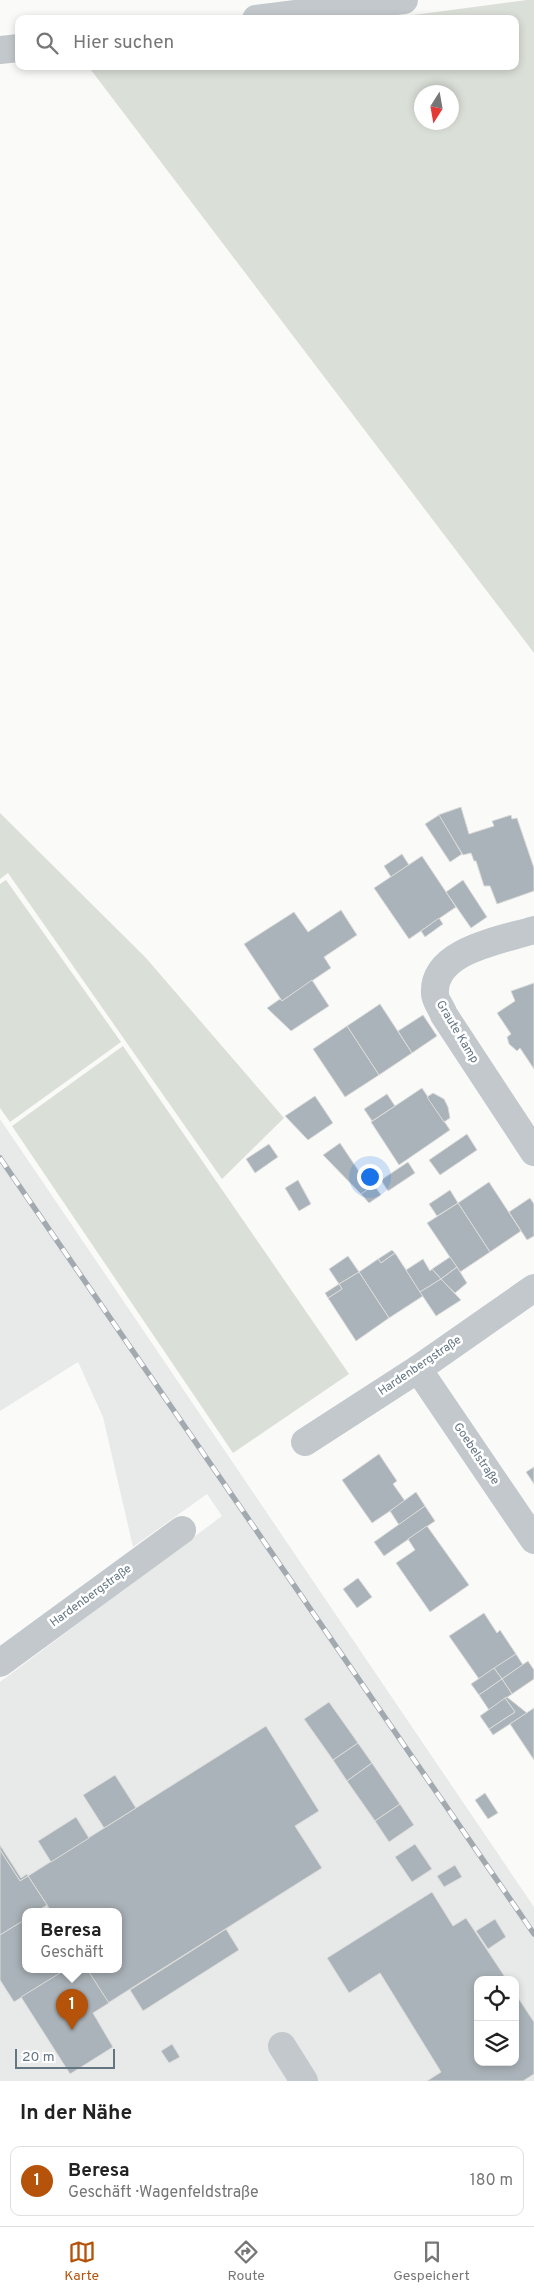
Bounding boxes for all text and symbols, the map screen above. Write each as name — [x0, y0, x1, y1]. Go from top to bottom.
search box — [15, 15, 519, 70]
icon: search — [33, 29, 61, 57]
text: Hier suchen — [73, 31, 174, 55]
north arrow — [414, 85, 459, 130]
street label: Graute Kamp — [432, 998, 482, 1067]
your location — [357, 1164, 383, 1190]
street label: Hardenbergstraße — [375, 1332, 465, 1400]
street label: Goebelstraße — [449, 1420, 503, 1488]
street label: Hardenbergstraße — [47, 1561, 135, 1631]
popup — [22, 1908, 122, 1973]
text: Beresa — [40, 1919, 102, 1943]
text: Geschäft — [40, 1943, 104, 1963]
map controls — [474, 1976, 519, 2066]
button: locate — [474, 1976, 519, 2021]
pin: 1 — [56, 1989, 88, 2030]
button: layers — [474, 2021, 519, 2066]
scale bar — [15, 2046, 115, 2069]
text: 20 m — [22, 2049, 55, 2066]
text: In der Nähe — [20, 2100, 132, 2127]
text: Beresa — [68, 2159, 129, 2183]
text: 1 — [34, 2171, 40, 2191]
text: 180 m — [470, 2171, 513, 2191]
text: Geschäft · Wagenfeldstraße — [68, 2183, 259, 2203]
tab: Karte — [64, 2238, 99, 2285]
tab: Route — [228, 2238, 265, 2285]
tab: Gespeichert — [393, 2238, 470, 2285]

